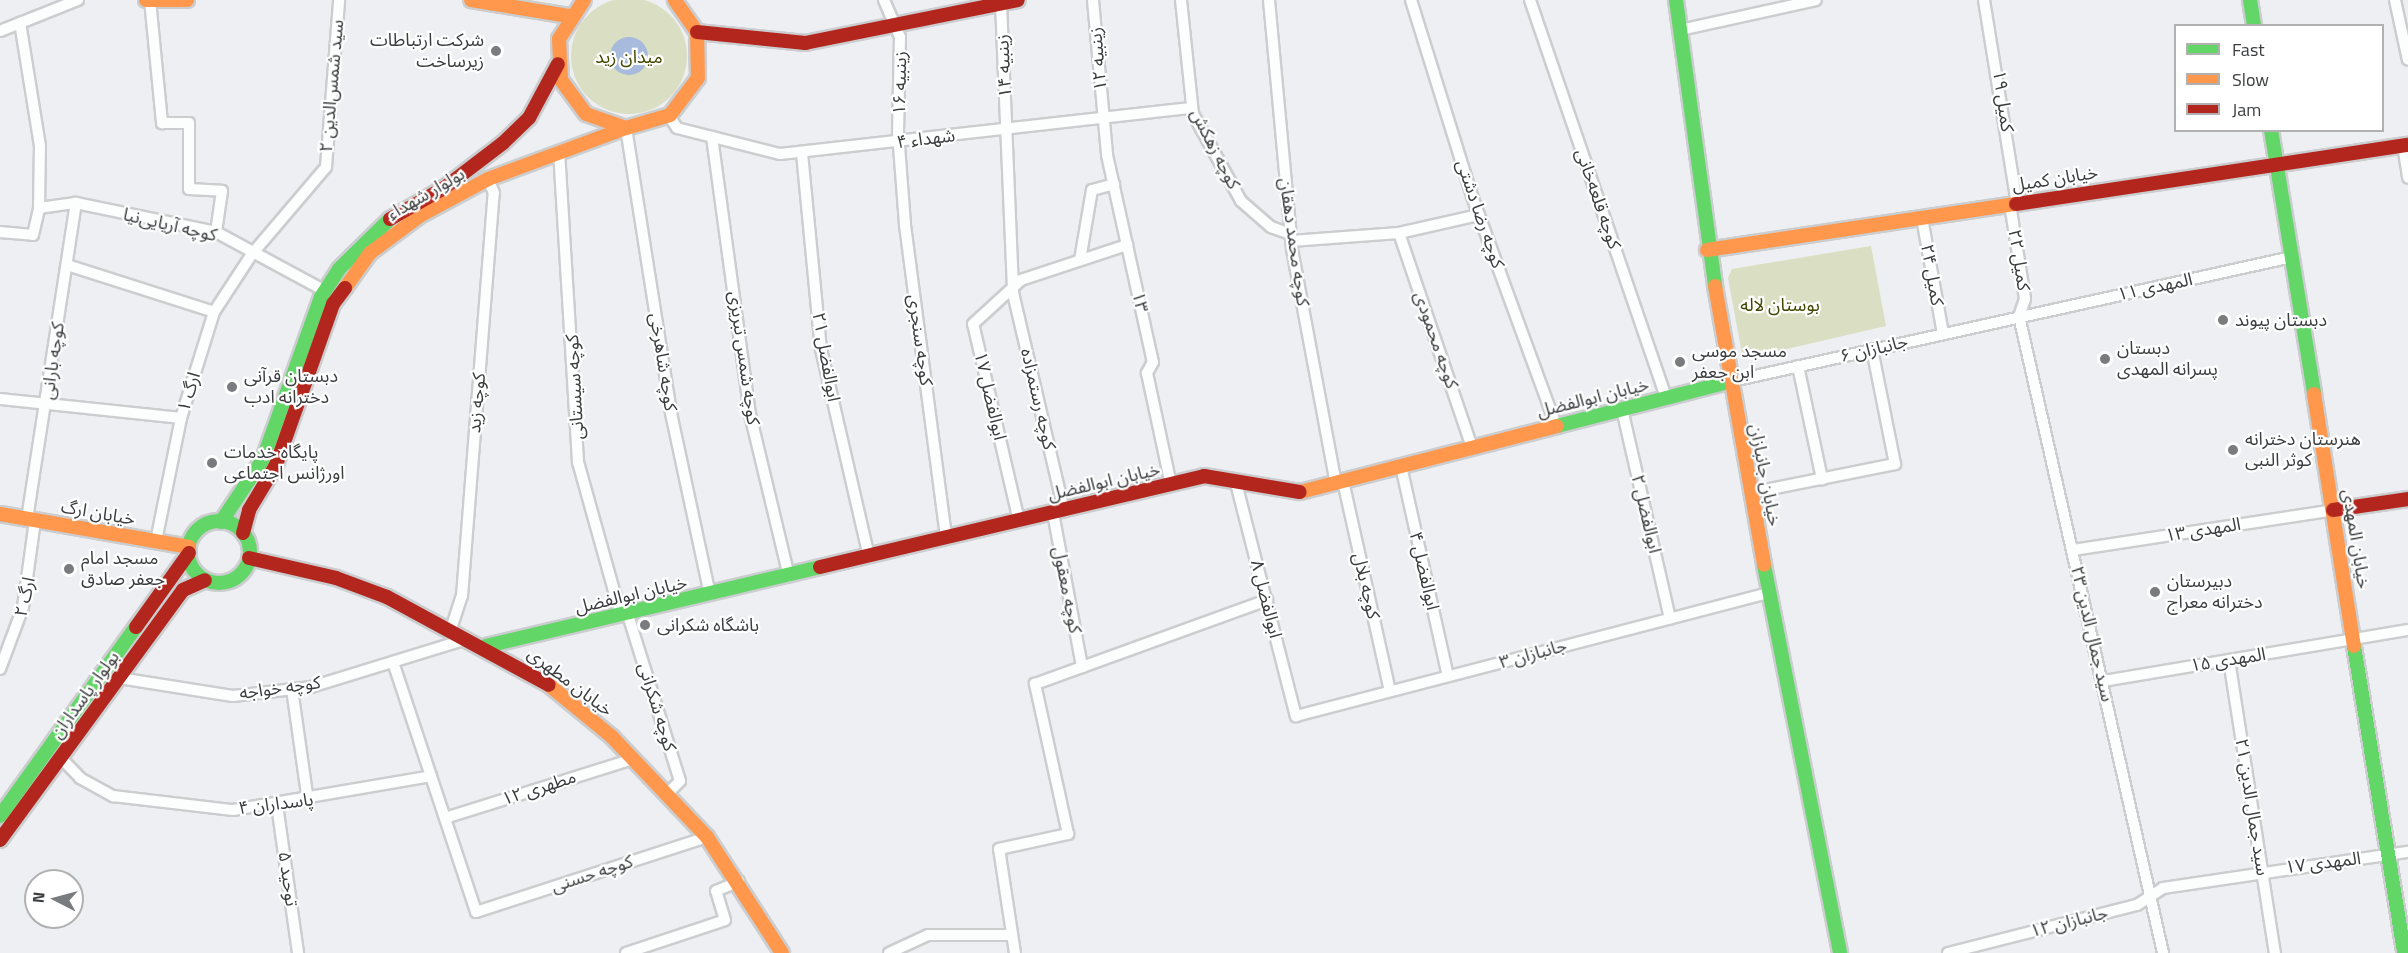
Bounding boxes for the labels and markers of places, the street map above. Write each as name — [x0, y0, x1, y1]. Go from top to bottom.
place label: شرکت ارتباطات زیرساخت — [370, 30, 484, 72]
marker: شرکت ارتباطات زیرساخت — [489, 44, 503, 58]
place label: دبستان پیوند — [2235, 309, 2327, 331]
marker: دبستان پیوند — [2216, 313, 2230, 327]
place label: دبستان پسرانه المهدی — [2117, 338, 2218, 380]
place label: مسجد موسی ابن جعفر — [1692, 341, 1787, 384]
marker: دبستان پسرانه المهدی — [2098, 352, 2112, 366]
marker: مسجد موسی ابن جعفر — [1673, 355, 1687, 369]
place label: دبستان قرآنی دخترانه ادب — [244, 366, 338, 409]
marker: دبستان قرآنی دخترانه ادب — [225, 380, 239, 394]
place label: هنرستان دخترانه کوثر النبی — [2245, 429, 2361, 472]
place label: پایگاه خدمات اورژانس اجتماعی — [224, 442, 345, 484]
marker: هنرستان دخترانه کوثر النبی — [2226, 443, 2240, 457]
marker: پایگاه خدمات اورژانس اجتماعی — [205, 456, 219, 470]
place label: مسجد امام جعفر صادق — [81, 548, 165, 590]
marker: مسجد امام جعفر صادق — [62, 562, 76, 576]
place label: دبیرستان دخترانه معراج — [2167, 571, 2263, 614]
marker: دبیرستان دخترانه معراج — [2148, 585, 2162, 599]
place label: باشگاه شکرانی — [657, 614, 759, 636]
marker: باشگاه شکرانی — [638, 618, 652, 632]

